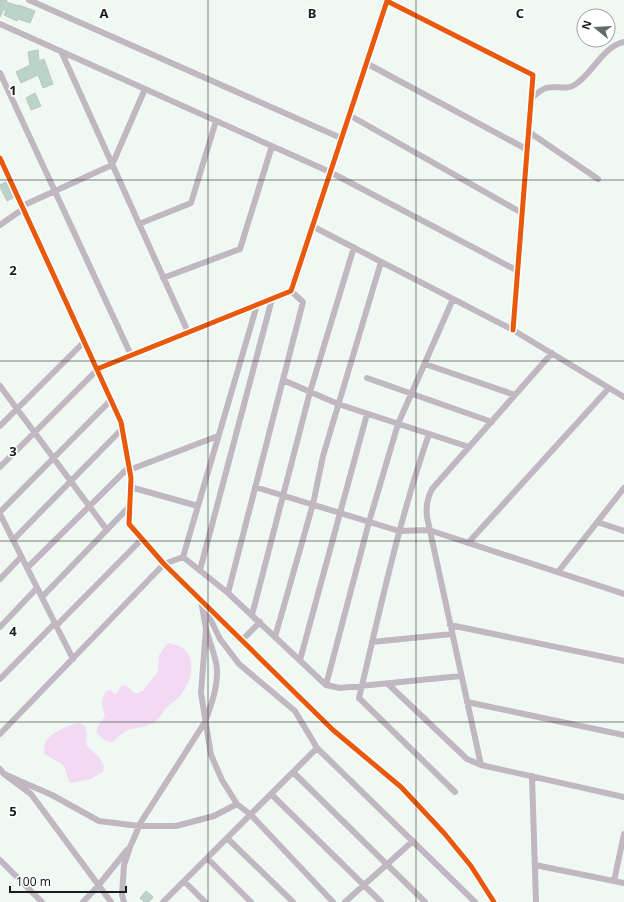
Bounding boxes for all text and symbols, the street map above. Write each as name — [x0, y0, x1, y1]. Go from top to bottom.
text: A — [100, 4, 109, 22]
text: B — [308, 4, 316, 22]
text: C — [516, 4, 524, 22]
north arrow — [576, 8, 616, 48]
text: N — [577, 18, 595, 31]
text: 1 — [9, 81, 17, 99]
text: 2 — [9, 261, 17, 279]
text: 3 — [9, 442, 17, 460]
text: 4 — [9, 622, 17, 640]
text: 5 — [9, 802, 17, 820]
scale bar — [10, 868, 126, 894]
text: 100 m — [16, 873, 51, 890]

